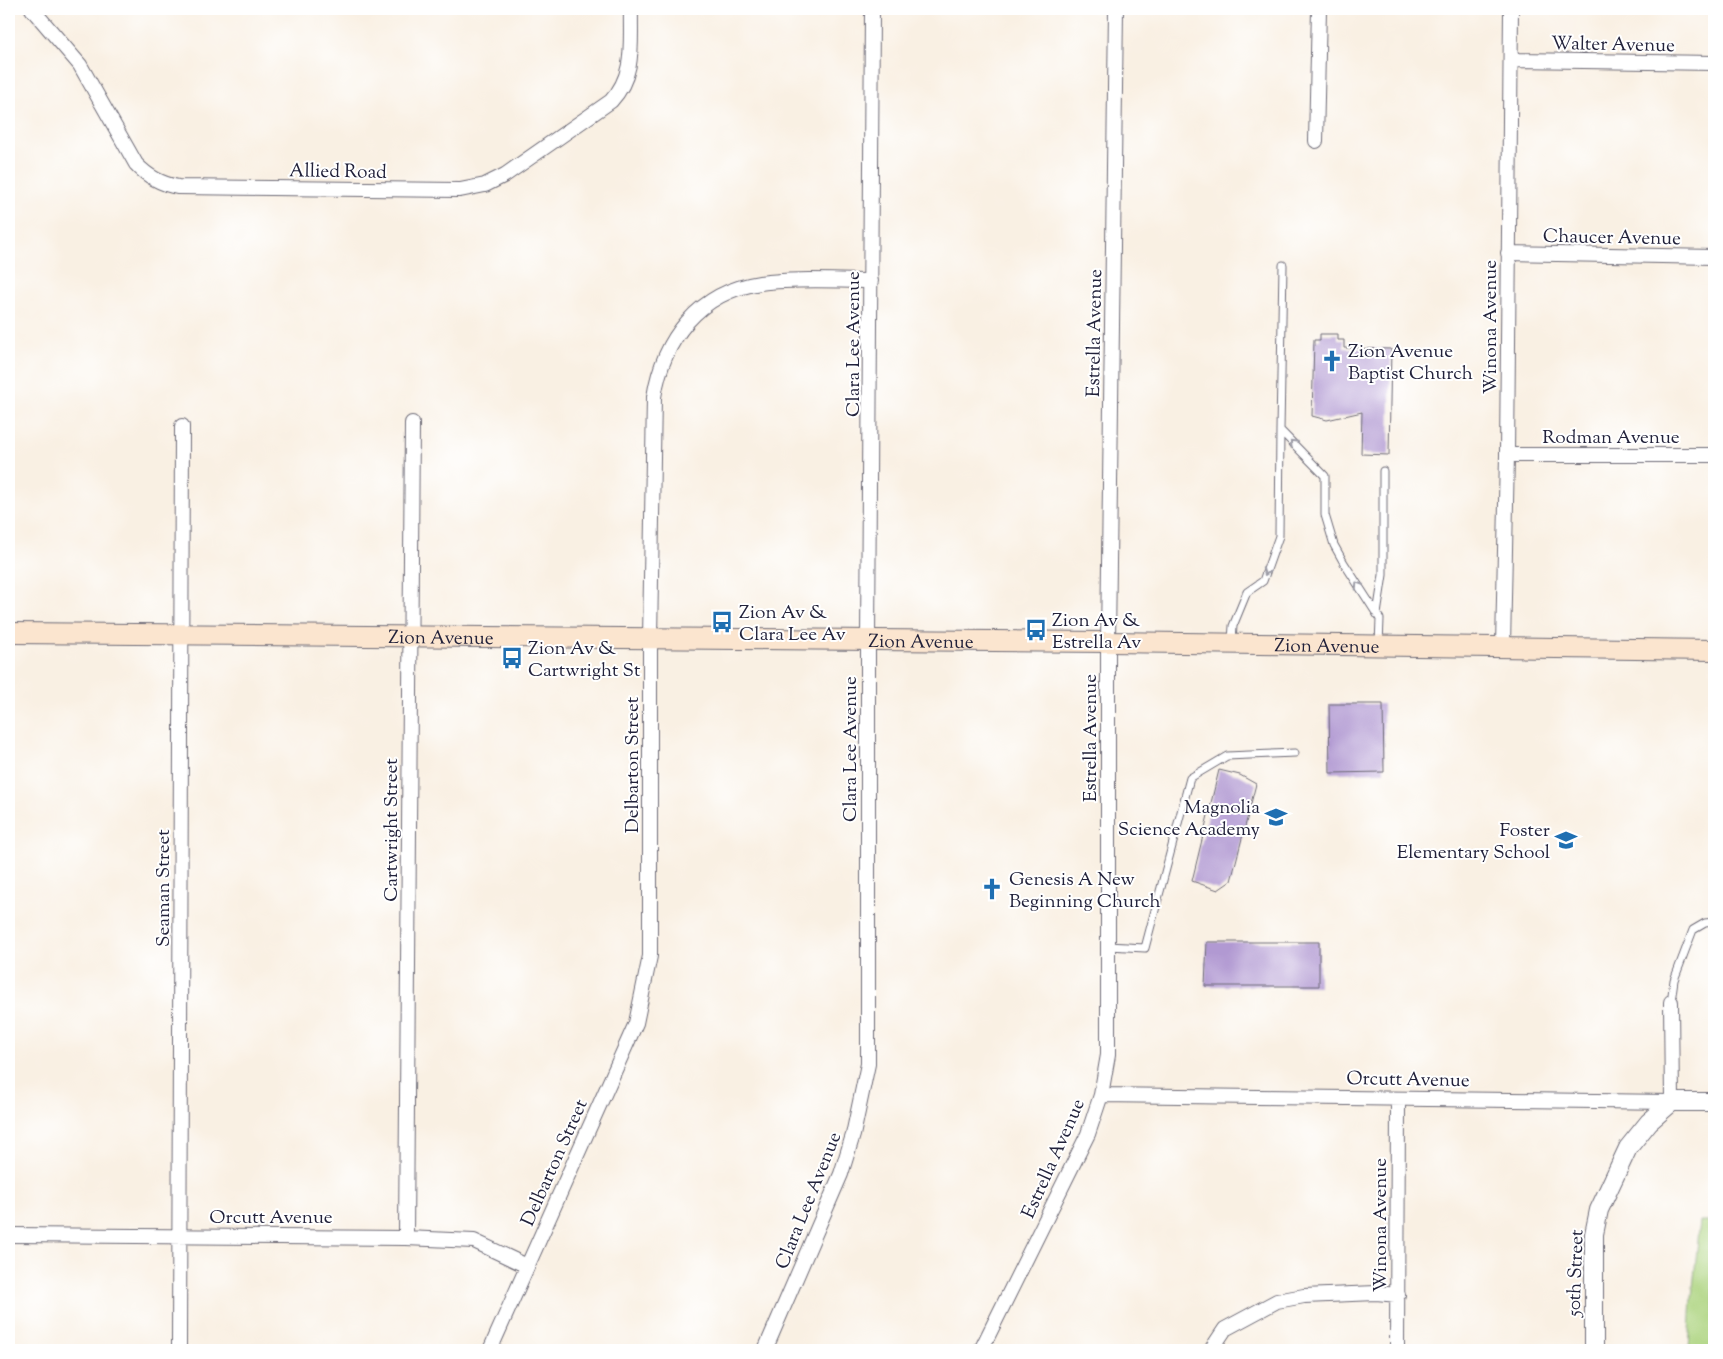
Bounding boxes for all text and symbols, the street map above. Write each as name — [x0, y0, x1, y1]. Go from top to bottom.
street label: Walter Avenue — [1551, 31, 1675, 60]
street label: Allied Road — [289, 158, 387, 187]
street label: Chaucer Avenue — [1543, 224, 1681, 253]
street label: Winona Avenue — [1478, 260, 1505, 394]
street label: Estrella Avenue — [1081, 269, 1110, 397]
street label: Clara Lee Avenue — [841, 271, 868, 417]
place label: Zion Avenue Baptist Church — [1348, 339, 1473, 388]
church icon: Zion Avenue Baptist Church — [1319, 348, 1345, 374]
street label: Rodman Avenue — [1542, 425, 1680, 452]
one-way arrow — [1290, 440, 1299, 449]
one-way arrow — [1262, 567, 1272, 576]
one-way arrow — [1355, 581, 1364, 591]
place label: Zion Av & Clara Lee Av — [739, 600, 846, 649]
place label: Zion Av & Estrella Av — [1052, 608, 1141, 657]
bus stop icon: Zion Av & Clara Lee Av — [709, 609, 735, 635]
bus stop icon: Zion Av & Estrella Av — [1023, 617, 1049, 643]
street label: Zion Avenue — [388, 625, 494, 653]
street label: Zion Avenue — [868, 629, 974, 657]
street label: Zion Avenue — [1274, 633, 1380, 662]
place label: Zion Av & Cartwright St — [528, 636, 641, 685]
bus stop icon: Zion Av & Cartwright St — [499, 645, 525, 671]
street label: Estrella Avenue — [1078, 674, 1105, 802]
street label: Clara Lee Avenue — [838, 676, 865, 822]
street label: Delbarton Street — [620, 696, 647, 833]
street label: Cartwright Street — [379, 758, 406, 902]
place label: Magnolia Science Academy — [1118, 795, 1261, 844]
school or university icon: Magnolia Science Academy — [1263, 804, 1289, 830]
place label: Foster Elementary School — [1397, 818, 1550, 867]
school or university icon: Foster Elementary School — [1553, 827, 1579, 853]
street label: Seaman Street — [151, 829, 178, 947]
place label: Genesis A New Beginning Church — [1009, 867, 1161, 916]
church icon: Genesis A New Beginning Church — [979, 876, 1005, 902]
street label: Orcutt Avenue — [1346, 1066, 1470, 1095]
street label: Delbarton Street — [515, 1095, 596, 1231]
street label: Estrella Avenue — [1016, 1095, 1093, 1223]
street label: Clara Lee Avenue — [770, 1128, 849, 1274]
street label: Winona Avenue — [1368, 1158, 1395, 1292]
street label: Orcutt Avenue — [209, 1205, 333, 1232]
street label: 50th Street — [1561, 1229, 1592, 1318]

